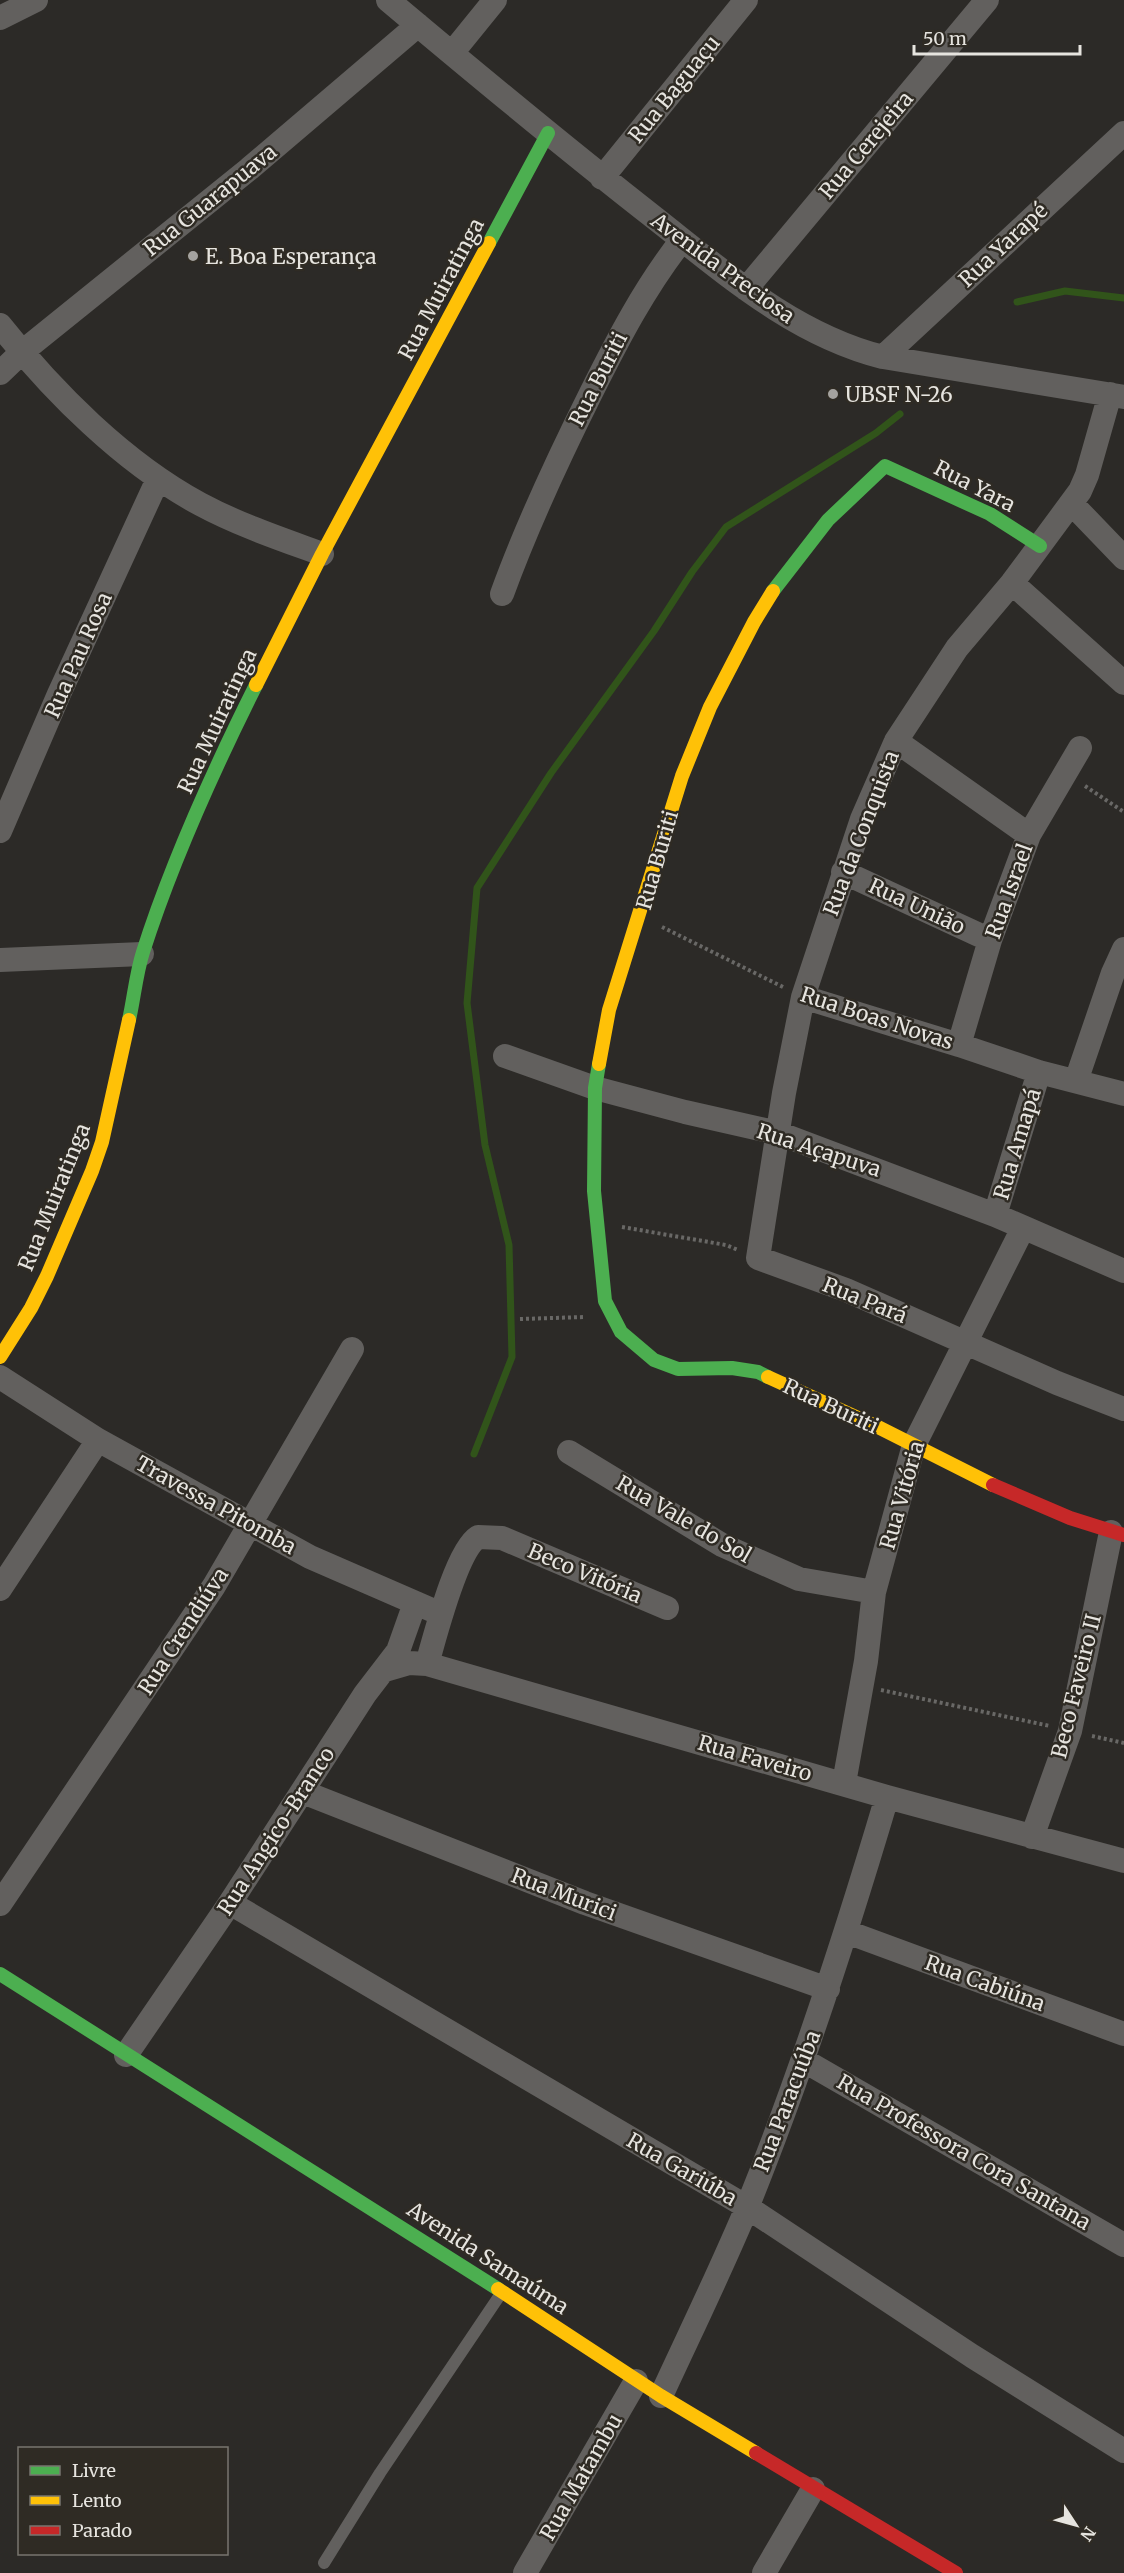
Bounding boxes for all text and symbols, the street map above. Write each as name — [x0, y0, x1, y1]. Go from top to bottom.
scale bar — [914, 18, 1080, 56]
text: 50 m — [923, 27, 967, 50]
street label: Rua Baguaçu — [622, 30, 726, 148]
street label: Rua Cerejeira — [813, 86, 919, 204]
street label: Rua Guarapuava — [138, 138, 282, 262]
street label: Rua Yarapé — [953, 197, 1053, 293]
street label: Avenida Preciosa — [645, 206, 800, 329]
street label: Rua Muiratinga — [392, 213, 490, 365]
place label: E. Boa Esperança — [205, 243, 377, 270]
marker: E. Boa Esperança — [186, 249, 200, 263]
street label: Rua Buriti — [563, 327, 633, 431]
place label: UBSF N-26 — [845, 381, 953, 408]
marker: UBSF N-26 — [826, 387, 840, 401]
street label: Rua Yara — [930, 454, 1020, 518]
street label: Rua Pau Rosa — [38, 588, 118, 722]
street label: Rua Muiratinga — [172, 644, 262, 798]
street label: Rua da Conquista — [817, 747, 905, 919]
street label: Rua Buriti — [630, 807, 684, 913]
street label: Rua Israel — [979, 839, 1039, 942]
street label: Rua União — [865, 872, 969, 940]
street label: Rua Boas Novas — [797, 981, 957, 1055]
street label: Rua Amapá — [987, 1085, 1047, 1203]
street label: Rua Açapuva — [754, 1117, 884, 1183]
street label: Rua Muiratinga — [12, 1119, 96, 1275]
street label: Rua Pará — [819, 1271, 911, 1329]
street label: Rua Buriti — [779, 1372, 883, 1440]
street label: Rua Vitória — [874, 1438, 930, 1552]
street label: Travessa Pitomba — [131, 1450, 301, 1560]
street label: Rua Vale do Sol — [612, 1469, 757, 1569]
street label: Beco Vitória — [524, 1537, 646, 1609]
street label: Rua Crendiúva — [132, 1562, 234, 1700]
street label: Beco Faveiro II — [1045, 1611, 1107, 1761]
street label: Rua Faveiro — [695, 1729, 815, 1787]
street label: Rua Angico-Branco — [211, 1742, 341, 1920]
street label: Rua Murici — [508, 1862, 621, 1926]
street label: Rua Cabiúna — [921, 1949, 1049, 2017]
street label: Rua Paracuúba — [748, 2027, 826, 2175]
street label: Rua Professora Cora Santana — [832, 2068, 1096, 2236]
street label: Rua Gariúba — [622, 2127, 742, 2211]
street label: Avenida Samaúma — [401, 2195, 574, 2320]
street label: Rua Matambu — [534, 2409, 628, 2545]
legend — [18, 2447, 228, 2555]
text: Livre — [72, 2459, 116, 2482]
text: Lento — [72, 2489, 122, 2512]
north arrow — [1046, 2495, 1106, 2555]
text: Parado — [72, 2519, 132, 2542]
text: N — [1076, 2523, 1100, 2545]

